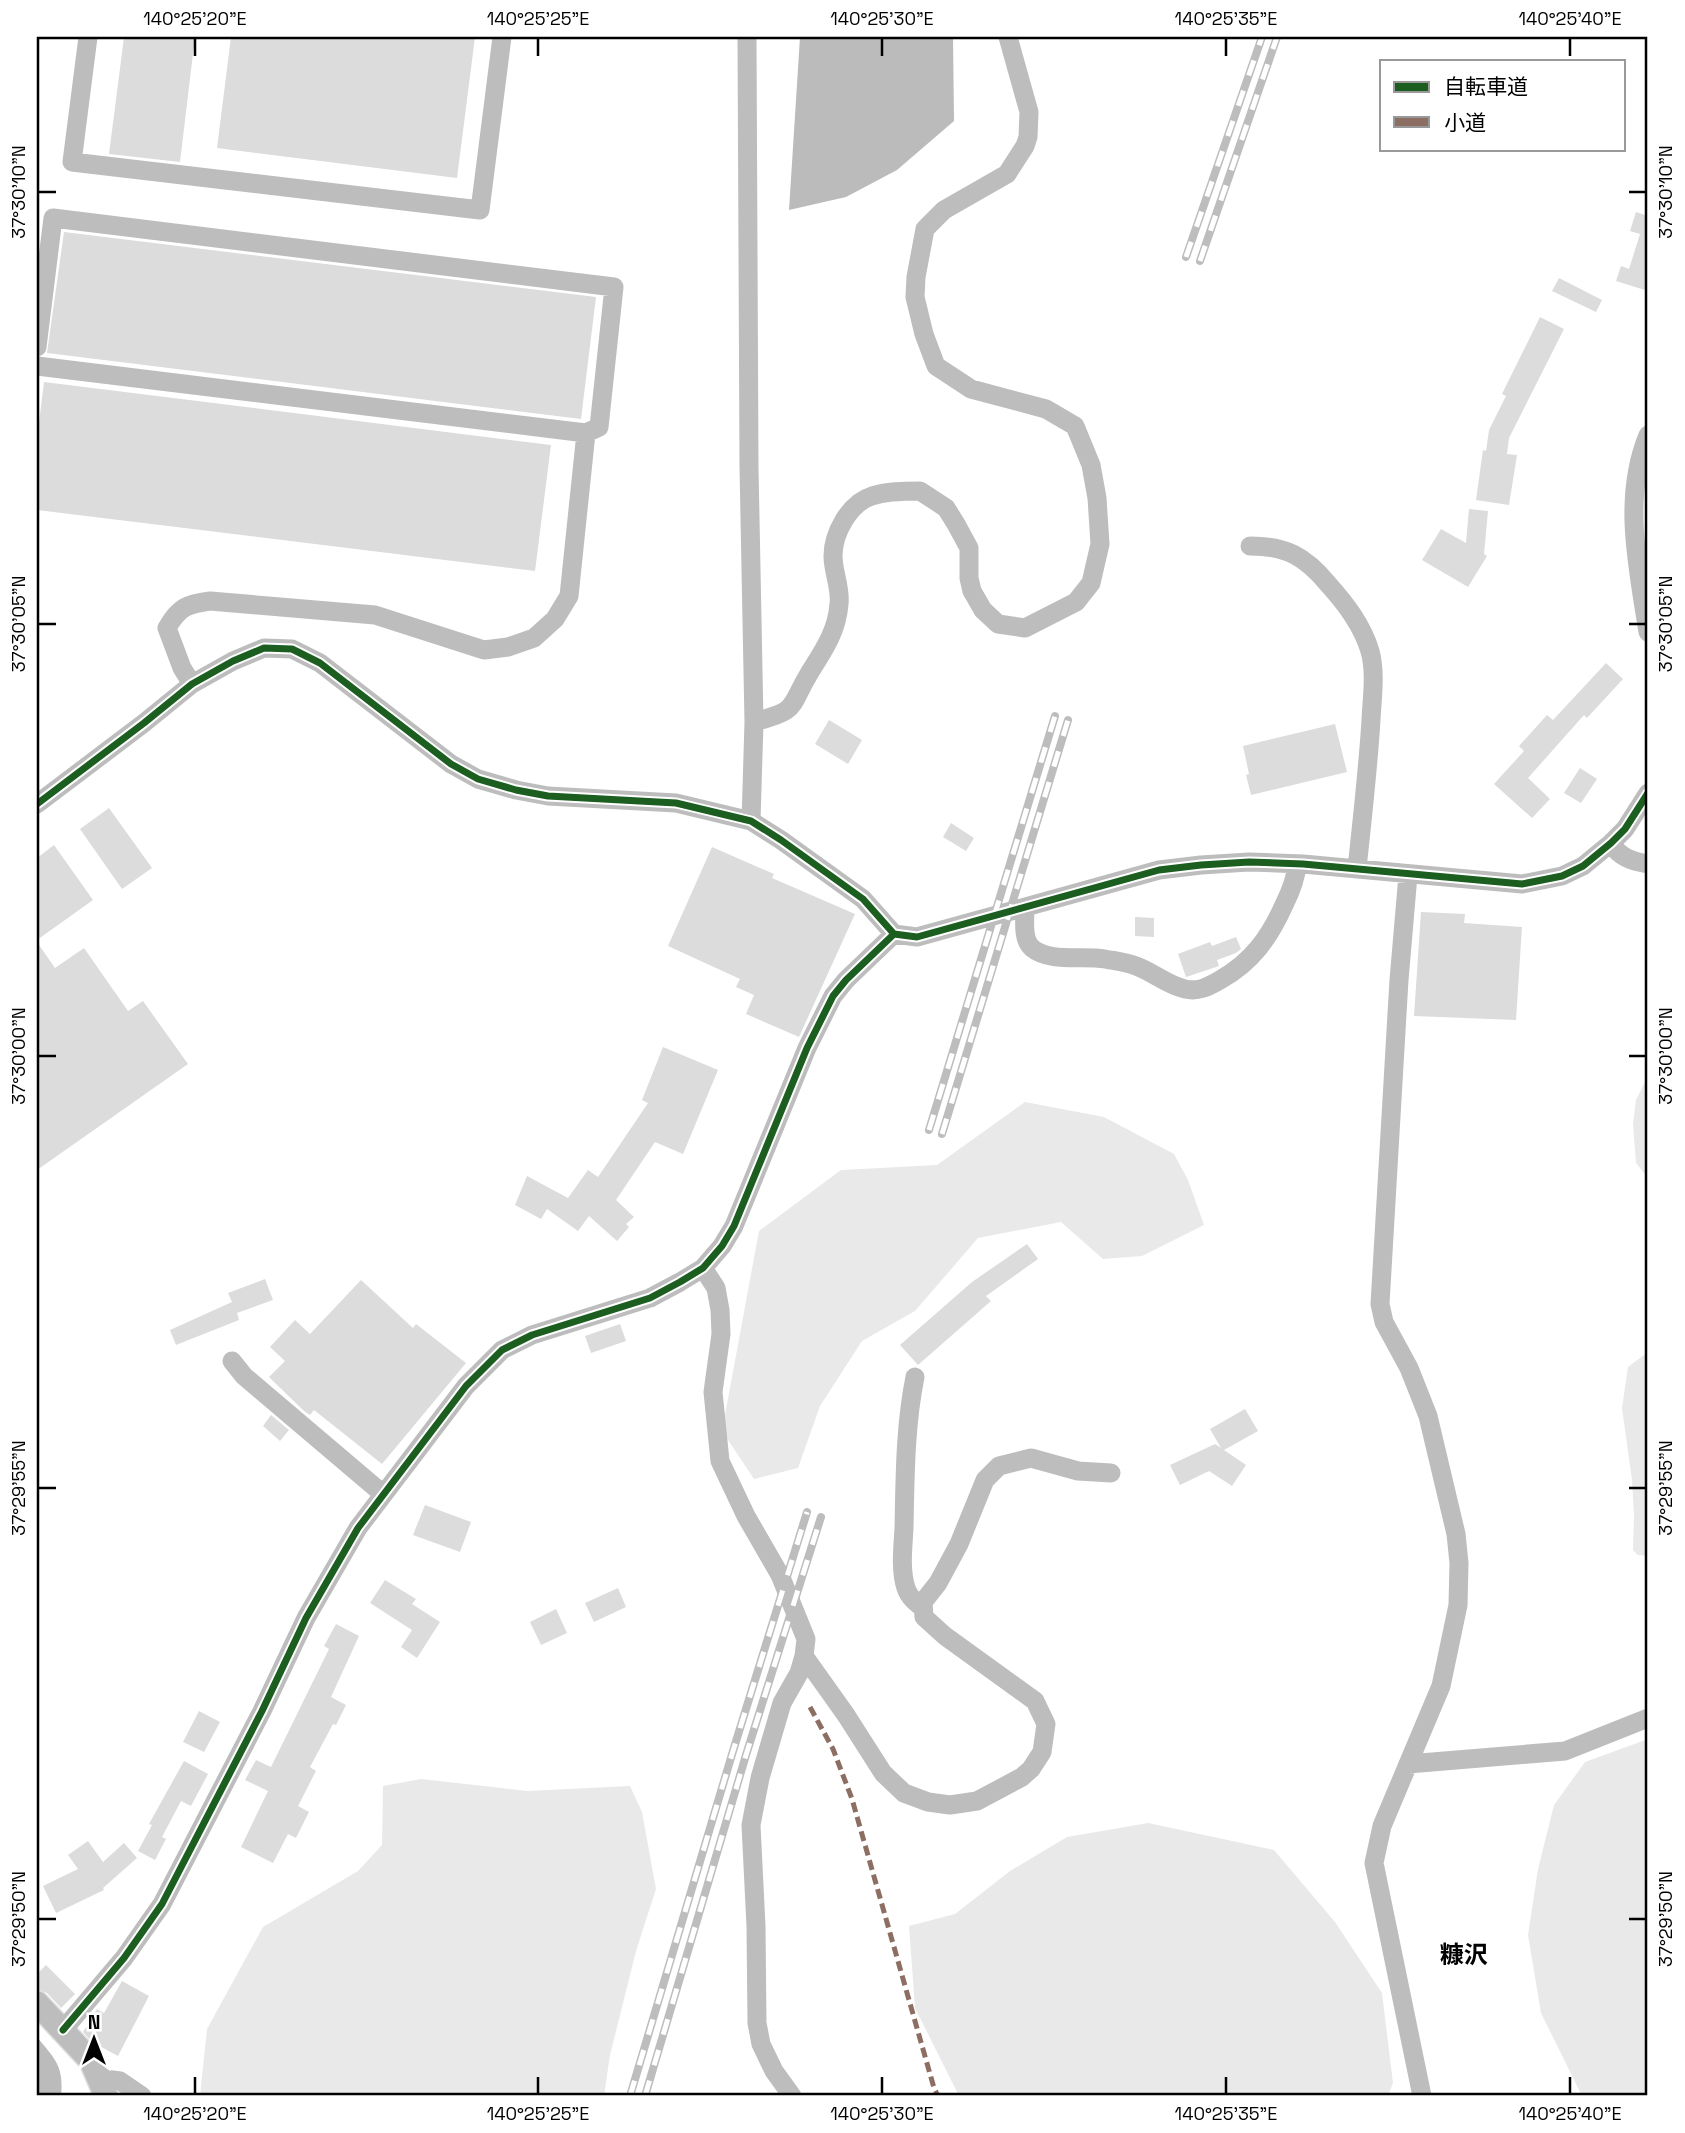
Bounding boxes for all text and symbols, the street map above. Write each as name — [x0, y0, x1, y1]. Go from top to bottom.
text: 140°25'20"E — [143, 7, 247, 30]
text: 140°25'25"E — [487, 7, 589, 30]
text: 140°25'30"E — [830, 7, 934, 30]
text: 140°25'35"E — [1175, 7, 1277, 30]
text: 140°25'40"E — [1518, 7, 1622, 30]
legend — [1380, 60, 1626, 150]
text: 自転車道 — [1444, 73, 1528, 100]
text: 小道 — [1444, 109, 1486, 136]
text: 37°30'10"N — [7, 145, 30, 239]
text: 37°30'10"N — [1654, 145, 1677, 239]
text: 37°30'05"N — [7, 576, 30, 672]
text: 37°30'05"N — [1654, 576, 1677, 672]
text: 37°30'00"N — [7, 1007, 30, 1105]
text: 37°30'00"N — [1654, 1007, 1677, 1105]
text: 37°29'55"N — [7, 1440, 30, 1536]
text: 37°29'55"N — [1654, 1440, 1677, 1536]
text: 37°29'50"N — [7, 1871, 30, 1967]
text: 37°29'50"N — [1654, 1871, 1677, 1967]
district label: 糠沢 — [1440, 1939, 1488, 1970]
north arrow — [60, 2004, 130, 2074]
text: N — [88, 2010, 100, 2035]
text: 140°25'20"E — [143, 2102, 247, 2125]
text: 140°25'25"E — [487, 2102, 589, 2125]
text: 140°25'30"E — [830, 2102, 934, 2125]
text: 140°25'35"E — [1175, 2102, 1277, 2125]
text: 140°25'40"E — [1518, 2102, 1622, 2125]

